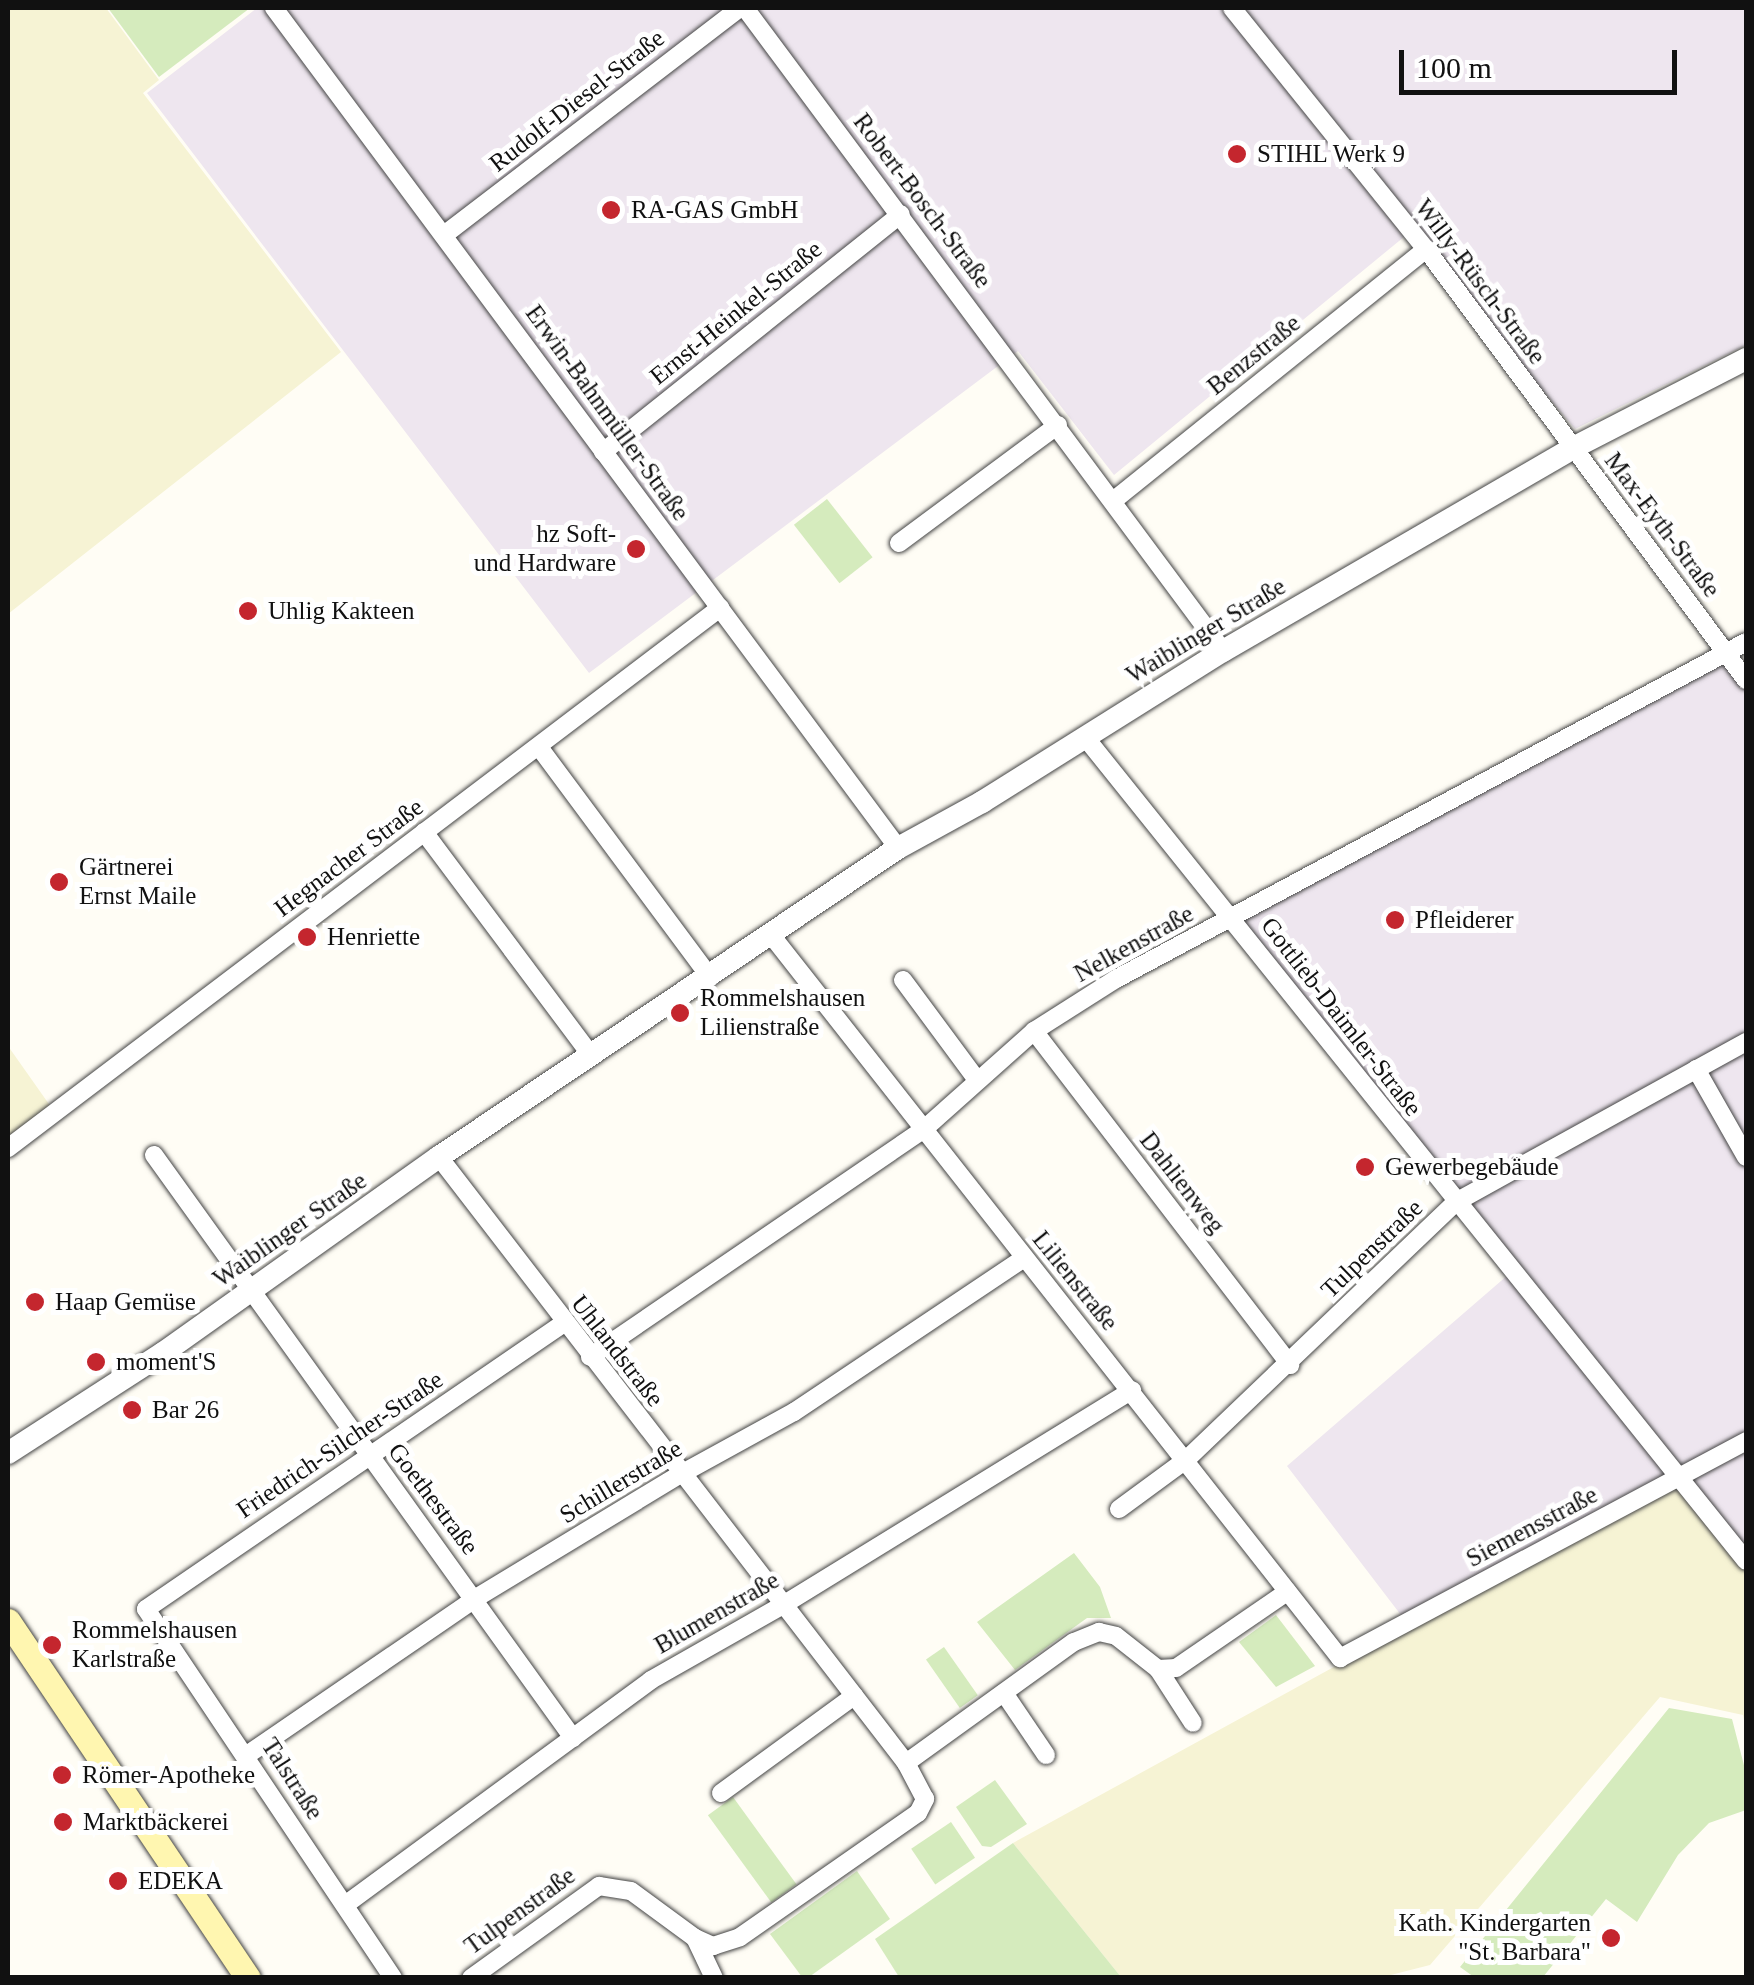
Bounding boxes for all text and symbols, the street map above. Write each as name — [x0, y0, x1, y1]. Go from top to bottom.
street label: Rudolf-Diesel-Straße — [484, 23, 670, 179]
scale bar — [1404, 30, 1682, 92]
text: 100 m — [1416, 51, 1492, 84]
street label: Robert-Bosch-Straße — [847, 108, 997, 294]
place label: STIHL Werk 9 — [1257, 139, 1406, 169]
marker: STIHL Werk 9 — [1226, 143, 1248, 165]
street label: Willy-Rüsch-Straße — [1408, 194, 1552, 370]
place label: RA-GAS GmbH — [631, 195, 798, 225]
marker: RA-GAS GmbH — [600, 199, 622, 221]
street label: Ernst-Heinkel-Straße — [644, 235, 828, 391]
street label: Erwin-Bahnmüller-Straße — [519, 299, 695, 527]
street label: Benzstraße — [1201, 308, 1307, 402]
street label: Max-Eyth-Straße — [1598, 447, 1726, 603]
place label: hz Soft- und Hardware — [474, 520, 616, 579]
marker: hz Soft- und Hardware — [625, 538, 647, 560]
street label: Waiblinger Straße — [1121, 572, 1291, 690]
place label: Uhlig Kakteen — [268, 596, 414, 626]
marker: Uhlig Kakteen — [237, 600, 259, 622]
street label: Hegnacher Straße — [269, 792, 429, 924]
place label: Gärtnerei Ernst Maile — [79, 853, 196, 912]
marker: Gärtnerei Ernst Maile — [48, 871, 70, 893]
street label: Nelkenstraße — [1069, 899, 1199, 989]
place label: Pfleiderer — [1415, 905, 1514, 935]
marker: Pfleiderer — [1384, 909, 1406, 931]
street label: Gottlieb-Daimler-Straße — [1254, 912, 1428, 1122]
place label: Henriette — [327, 922, 420, 952]
marker: Henriette — [296, 926, 318, 948]
place label: Rommelshausen Lilienstraße — [700, 984, 865, 1043]
marker: Rommelshausen Lilienstraße — [669, 1002, 691, 1024]
street label: Dahlienweg — [1133, 1126, 1231, 1240]
place label: Gewerbegebäude — [1385, 1152, 1559, 1182]
marker: Gewerbegebäude — [1354, 1156, 1376, 1178]
street label: Waiblinger Straße — [207, 1166, 373, 1294]
street label: Tulpenstraße — [1315, 1193, 1429, 1305]
street label: Lilienstraße — [1026, 1225, 1124, 1337]
place label: Haap Gemüse — [55, 1287, 196, 1317]
street label: Uhlandstraße — [564, 1289, 670, 1413]
marker: Haap Gemüse — [24, 1291, 46, 1313]
place label: moment'S — [116, 1347, 216, 1377]
marker: moment'S — [85, 1351, 107, 1373]
street label: Friedrich-Silcher-Straße — [231, 1365, 449, 1525]
place label: Bar 26 — [152, 1395, 219, 1425]
marker: Bar 26 — [121, 1399, 143, 1421]
street label: Schillerstraße — [554, 1434, 688, 1530]
street label: Goethestraße — [381, 1437, 485, 1561]
street label: Siemensstraße — [1461, 1480, 1603, 1574]
street label: Blumenstraße — [649, 1565, 785, 1661]
place label: Rommelshausen Karlstraße — [72, 1616, 237, 1675]
marker: Rommelshausen Karlstraße — [41, 1634, 63, 1656]
street label: Talstraße — [255, 1733, 329, 1825]
place label: Römer-Apotheke — [82, 1760, 255, 1790]
marker: Römer-Apotheke — [51, 1764, 73, 1786]
place label: Marktbäckerei — [83, 1807, 229, 1837]
marker: Marktbäckerei — [52, 1811, 74, 1833]
street label: Tulpenstraße — [459, 1861, 581, 1961]
place label: EDEKA — [138, 1866, 223, 1896]
marker: EDEKA — [107, 1870, 129, 1892]
place label: Kath. Kindergarten "St. Barbara" — [1398, 1909, 1591, 1968]
marker: Kath. Kindergarten "St. Barbara" — [1600, 1927, 1622, 1949]

